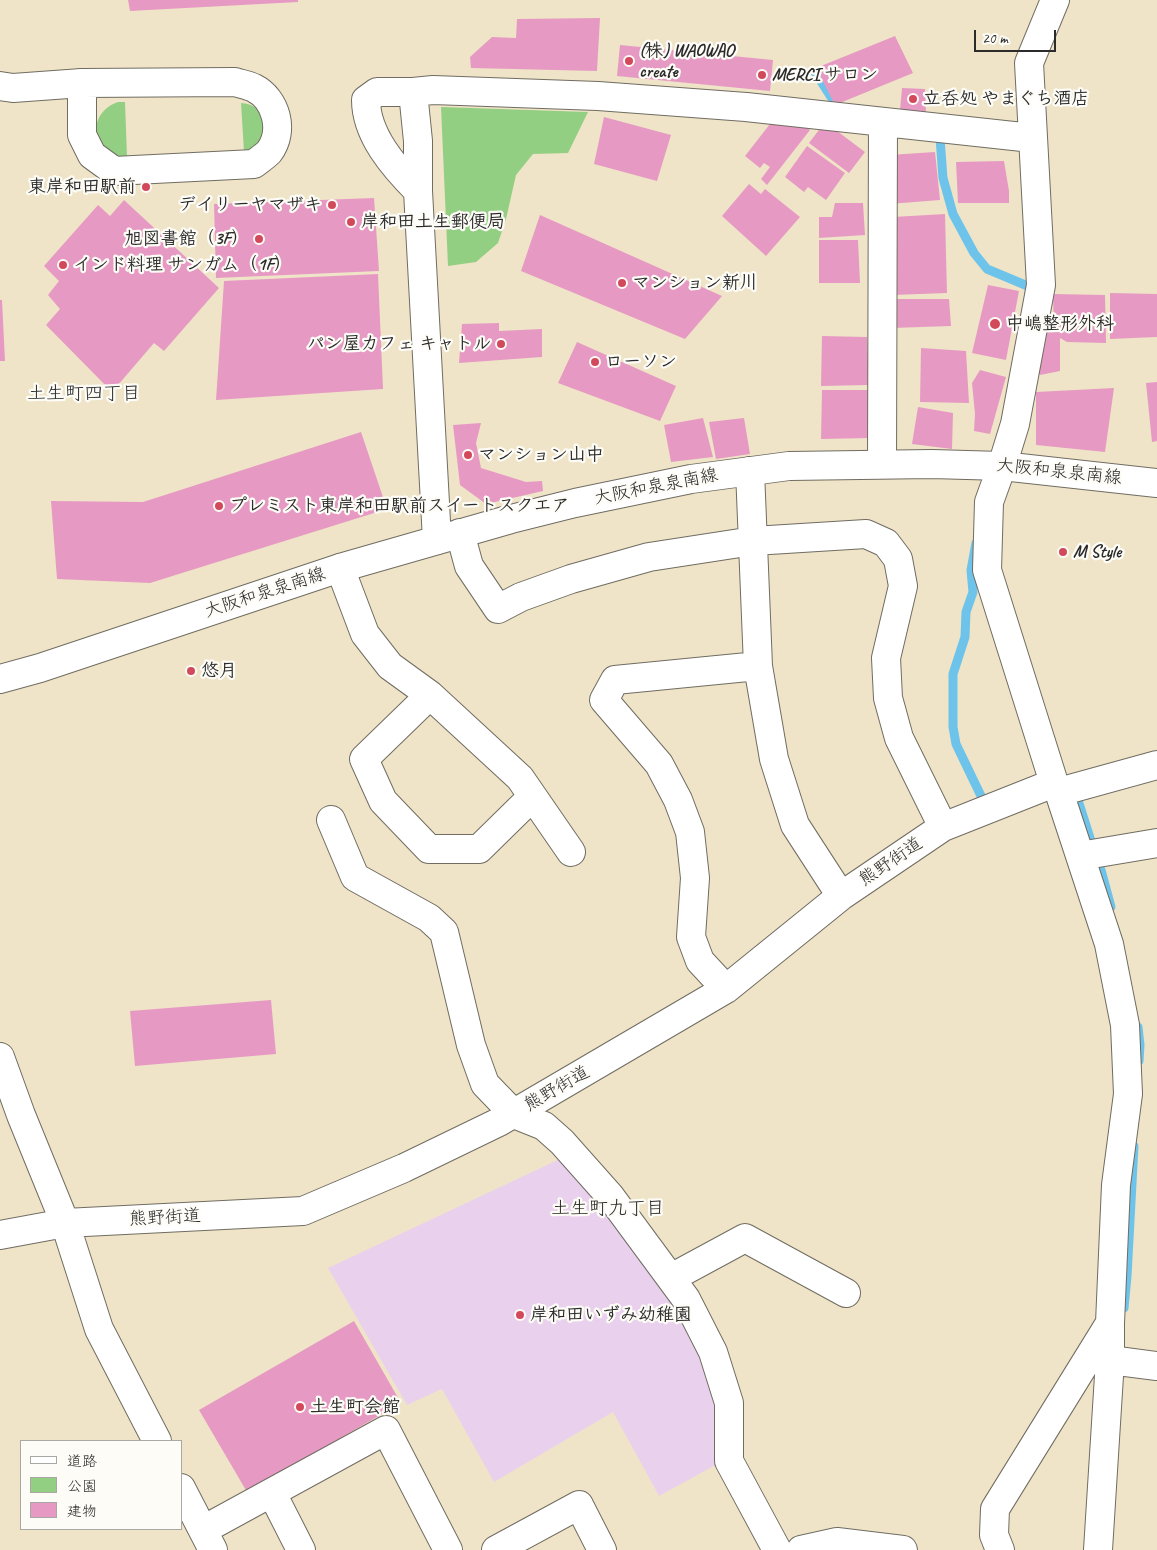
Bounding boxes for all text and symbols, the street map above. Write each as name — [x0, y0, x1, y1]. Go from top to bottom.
scale bar — [977, 20, 1060, 52]
text: 20 m — [982, 29, 1008, 48]
place label: (株) WAOWAO create — [639, 40, 734, 82]
marker: (株) WAOWAO create — [623, 55, 635, 67]
place label: MERCI サロン — [772, 64, 878, 86]
marker: MERCI サロン — [756, 69, 768, 81]
place label: 立呑処 やまぐち酒店 — [923, 88, 1089, 110]
marker: 立呑処 やまぐち酒店 — [907, 93, 919, 105]
place label: 東岸和田駅前 — [28, 176, 136, 198]
marker: 東岸和田駅前 — [140, 181, 152, 193]
place label: デイリーヤマザキ — [178, 194, 322, 216]
marker: デイリーヤマザキ — [326, 199, 338, 211]
place label: 岸和田土生郵便局 — [361, 211, 505, 233]
marker: 岸和田土生郵便局 — [345, 216, 357, 228]
place label: 旭図書館（3F） — [125, 228, 249, 250]
marker: 旭図書館（3F） — [253, 233, 265, 245]
place label: インド料理 サンガム（1F） — [73, 254, 292, 276]
marker: インド料理 サンガム（1F） — [57, 259, 69, 271]
place label: マンション新川 — [632, 272, 758, 294]
marker: マンション新川 — [616, 277, 628, 289]
place label: 中嶋整形外科 — [1006, 313, 1114, 335]
marker: 中嶋整形外科 — [988, 317, 1002, 331]
place label: パン屋カフェ キャトル — [307, 333, 491, 355]
marker: パン屋カフェ キャトル — [495, 338, 507, 350]
place label: ローソン — [605, 351, 677, 373]
marker: ローソン — [589, 356, 601, 368]
district label: 土生町四丁目 — [27, 383, 141, 405]
place label: マンション山中 — [478, 444, 604, 466]
marker: マンション山中 — [462, 449, 474, 461]
street label: 大阪和泉泉南線 — [995, 455, 1123, 489]
street label: 大阪和泉泉南線 — [592, 464, 720, 510]
place label: プレミスト東岸和田駅前スイートスクエア — [229, 495, 570, 517]
marker: プレミスト東岸和田駅前スイートスクエア — [213, 500, 225, 512]
place label: M Style — [1073, 541, 1121, 563]
marker: M Style — [1057, 546, 1069, 558]
street label: 大阪和泉泉南線 — [202, 563, 328, 623]
place label: 悠月 — [201, 660, 237, 682]
marker: 悠月 — [185, 665, 197, 677]
street label: 熊野街道 — [855, 833, 927, 891]
street label: 熊野街道 — [520, 1062, 594, 1116]
district label: 土生町九丁目 — [551, 1198, 665, 1220]
street label: 熊野街道 — [128, 1205, 202, 1231]
place label: 岸和田いずみ幼稚園 — [530, 1304, 692, 1326]
marker: 岸和田いずみ幼稚園 — [514, 1309, 526, 1321]
place label: 土生町会館 — [310, 1396, 400, 1418]
marker: 土生町会館 — [294, 1401, 306, 1413]
legend — [20, 1440, 182, 1530]
text: 道路 — [67, 1452, 97, 1471]
text: 公園 — [67, 1477, 97, 1496]
text: 建物 — [67, 1502, 97, 1521]

